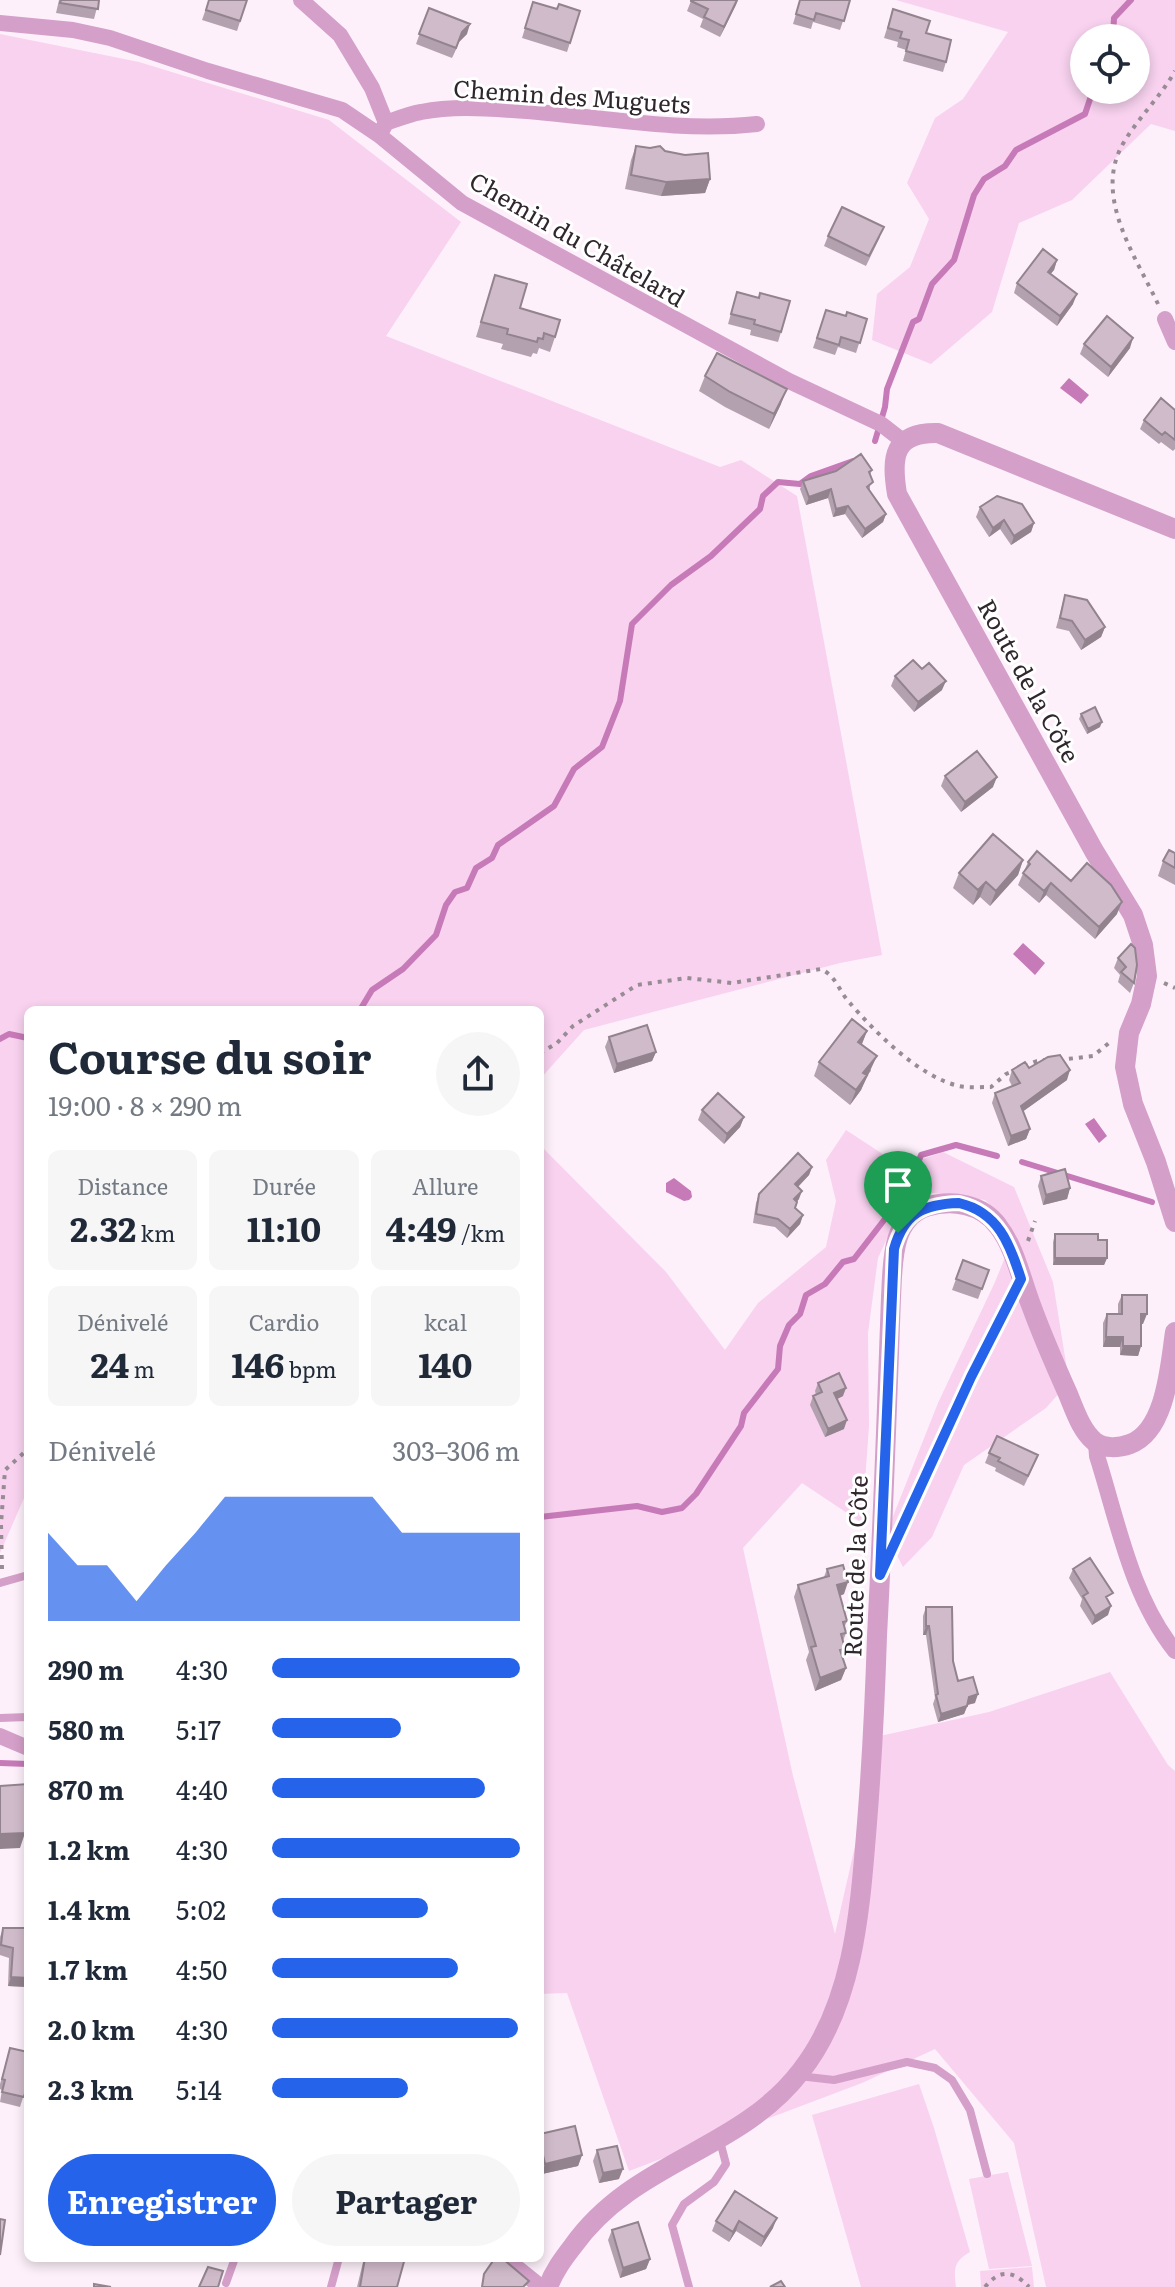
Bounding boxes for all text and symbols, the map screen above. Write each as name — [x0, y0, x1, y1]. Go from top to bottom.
map controls — [1070, 24, 1150, 104]
button: locate — [1070, 24, 1150, 104]
street label: Chemin des Muguets — [452, 69, 692, 121]
street label: Chemin du Châtelard — [464, 162, 693, 314]
street label: Route de la Côte — [971, 592, 1089, 768]
text: Course du soir — [48, 1022, 371, 1088]
button: share — [436, 1032, 520, 1116]
text: 19:00 · 8 × 290 m — [48, 1085, 242, 1124]
pin — [864, 1151, 932, 1233]
icon: arrive — [876, 1163, 920, 1207]
text: Distance — [77, 1169, 168, 1202]
text: Durée — [252, 1169, 316, 1202]
text: Allure — [412, 1169, 478, 1202]
text: 2.32 — [70, 1202, 136, 1252]
text: 11:10 — [247, 1202, 321, 1252]
text: 4:49 — [386, 1202, 457, 1252]
text: km — [136, 1216, 175, 1249]
text: /km — [457, 1216, 505, 1249]
text: Dénivelé — [77, 1305, 168, 1338]
text: Cardio — [249, 1305, 319, 1338]
text: kcal — [424, 1305, 467, 1338]
text: 24 — [90, 1338, 129, 1388]
text: 146 — [231, 1338, 284, 1388]
text: 140 — [418, 1338, 472, 1388]
text: m — [129, 1352, 155, 1385]
text: bpm — [284, 1352, 337, 1385]
text: Dénivelé — [48, 1430, 156, 1469]
text: 303–306 m — [392, 1430, 520, 1469]
street label: Route de la Côte — [833, 1474, 875, 1658]
text: 290 m — [48, 1649, 124, 1688]
text: 4:30 — [176, 1649, 228, 1688]
text: 580 m — [48, 1709, 125, 1748]
text: 5:17 — [176, 1709, 221, 1748]
text: 870 m — [48, 1769, 124, 1808]
text: 4:40 — [176, 1769, 228, 1808]
text: 1.2 km — [48, 1829, 130, 1868]
text: 4:30 — [176, 1829, 228, 1868]
text: 1.4 km — [48, 1889, 131, 1928]
text: 5:02 — [176, 1889, 226, 1928]
text: 1.7 km — [48, 1949, 128, 1988]
text: 4:50 — [176, 1949, 227, 1988]
text: 2.0 km — [48, 2009, 135, 2048]
text: 4:30 — [176, 2009, 228, 2048]
text: 2.3 km — [48, 2069, 134, 2108]
text: 5:14 — [176, 2069, 222, 2108]
button: Enregistrer — [48, 2154, 276, 2246]
button: Partager — [292, 2154, 520, 2246]

